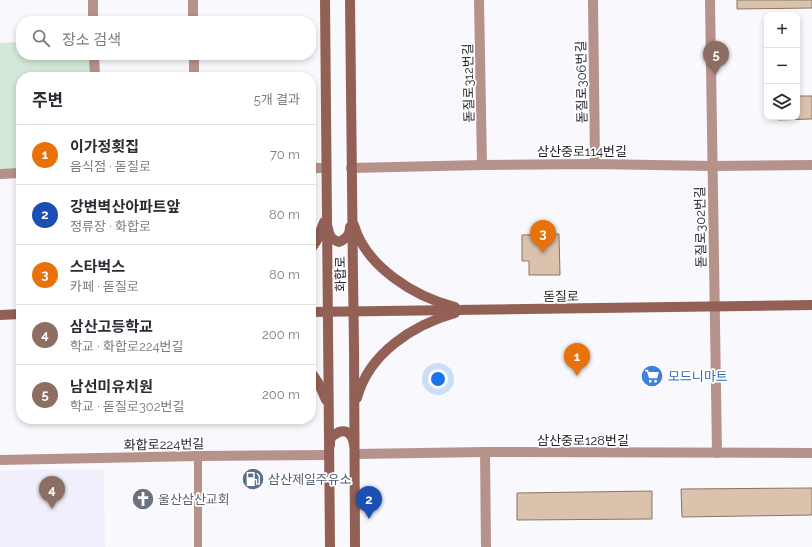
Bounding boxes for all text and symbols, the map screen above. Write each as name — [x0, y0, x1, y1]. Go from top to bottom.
map controls — [764, 12, 800, 120]
button: + — [764, 12, 800, 48]
search box — [16, 16, 316, 60]
icon: search — [30, 27, 52, 49]
text: 장소 검색 — [62, 31, 121, 49]
street label: 돋질로306번길 — [573, 41, 590, 123]
pin: 5 — [703, 41, 729, 74]
street label: 돋질로312번길 — [460, 43, 477, 123]
button: − — [764, 48, 800, 84]
button: layers — [764, 84, 800, 120]
text: 주변 — [32, 90, 63, 110]
text: 5개 결과 — [254, 92, 300, 107]
text: 이가정횟집 — [70, 138, 139, 156]
street label: 삼산중로114번길 — [537, 144, 627, 159]
text: 1 — [42, 147, 48, 162]
text: 70 m — [270, 147, 300, 162]
text: 음식점 · 돋질로 — [70, 159, 151, 174]
street label: 돋질로302번길 — [692, 186, 709, 268]
text: 강변벽산아파트앞 — [70, 198, 180, 216]
text: 2 — [41, 207, 49, 222]
text: 80 m — [269, 207, 300, 222]
text: 정류장 · 화합로 — [70, 219, 151, 234]
pin: 3 — [530, 220, 556, 253]
street label: 화합로 — [333, 256, 348, 292]
text: 스타벅스 — [70, 258, 125, 276]
text: 3 — [41, 267, 49, 282]
text: 80 m — [269, 267, 300, 282]
text: 카페 · 돋질로 — [70, 279, 139, 294]
street label: 돋질로 — [543, 289, 579, 304]
text: 삼산고등학교 — [70, 318, 153, 336]
text: 4 — [41, 327, 49, 342]
text: 200 m — [262, 327, 300, 342]
text: 학교 · 화합로224번길 — [70, 339, 183, 354]
pin: 1 — [564, 343, 590, 376]
supermarket icon: 모드니마트 — [639, 363, 665, 389]
your location — [428, 369, 448, 389]
place label: 모드니마트 — [668, 369, 728, 384]
text: 남선미유치원 — [70, 378, 153, 396]
text: 5 — [41, 387, 49, 402]
text: 200 m — [262, 387, 300, 402]
text: 학교 · 돋질로302번길 — [70, 399, 184, 414]
street label: 삼산중로128번길 — [537, 433, 629, 448]
street label: 화합로224번길 — [124, 436, 204, 453]
fuel station icon: 삼산제일주유소 — [240, 466, 266, 492]
place label: 삼산제일주유소 — [268, 472, 352, 487]
pin: 4 — [39, 476, 65, 509]
church icon: 울산삼산교회 — [130, 486, 156, 512]
pin: 2 — [356, 486, 382, 519]
place label: 울산삼산교회 — [158, 492, 230, 507]

